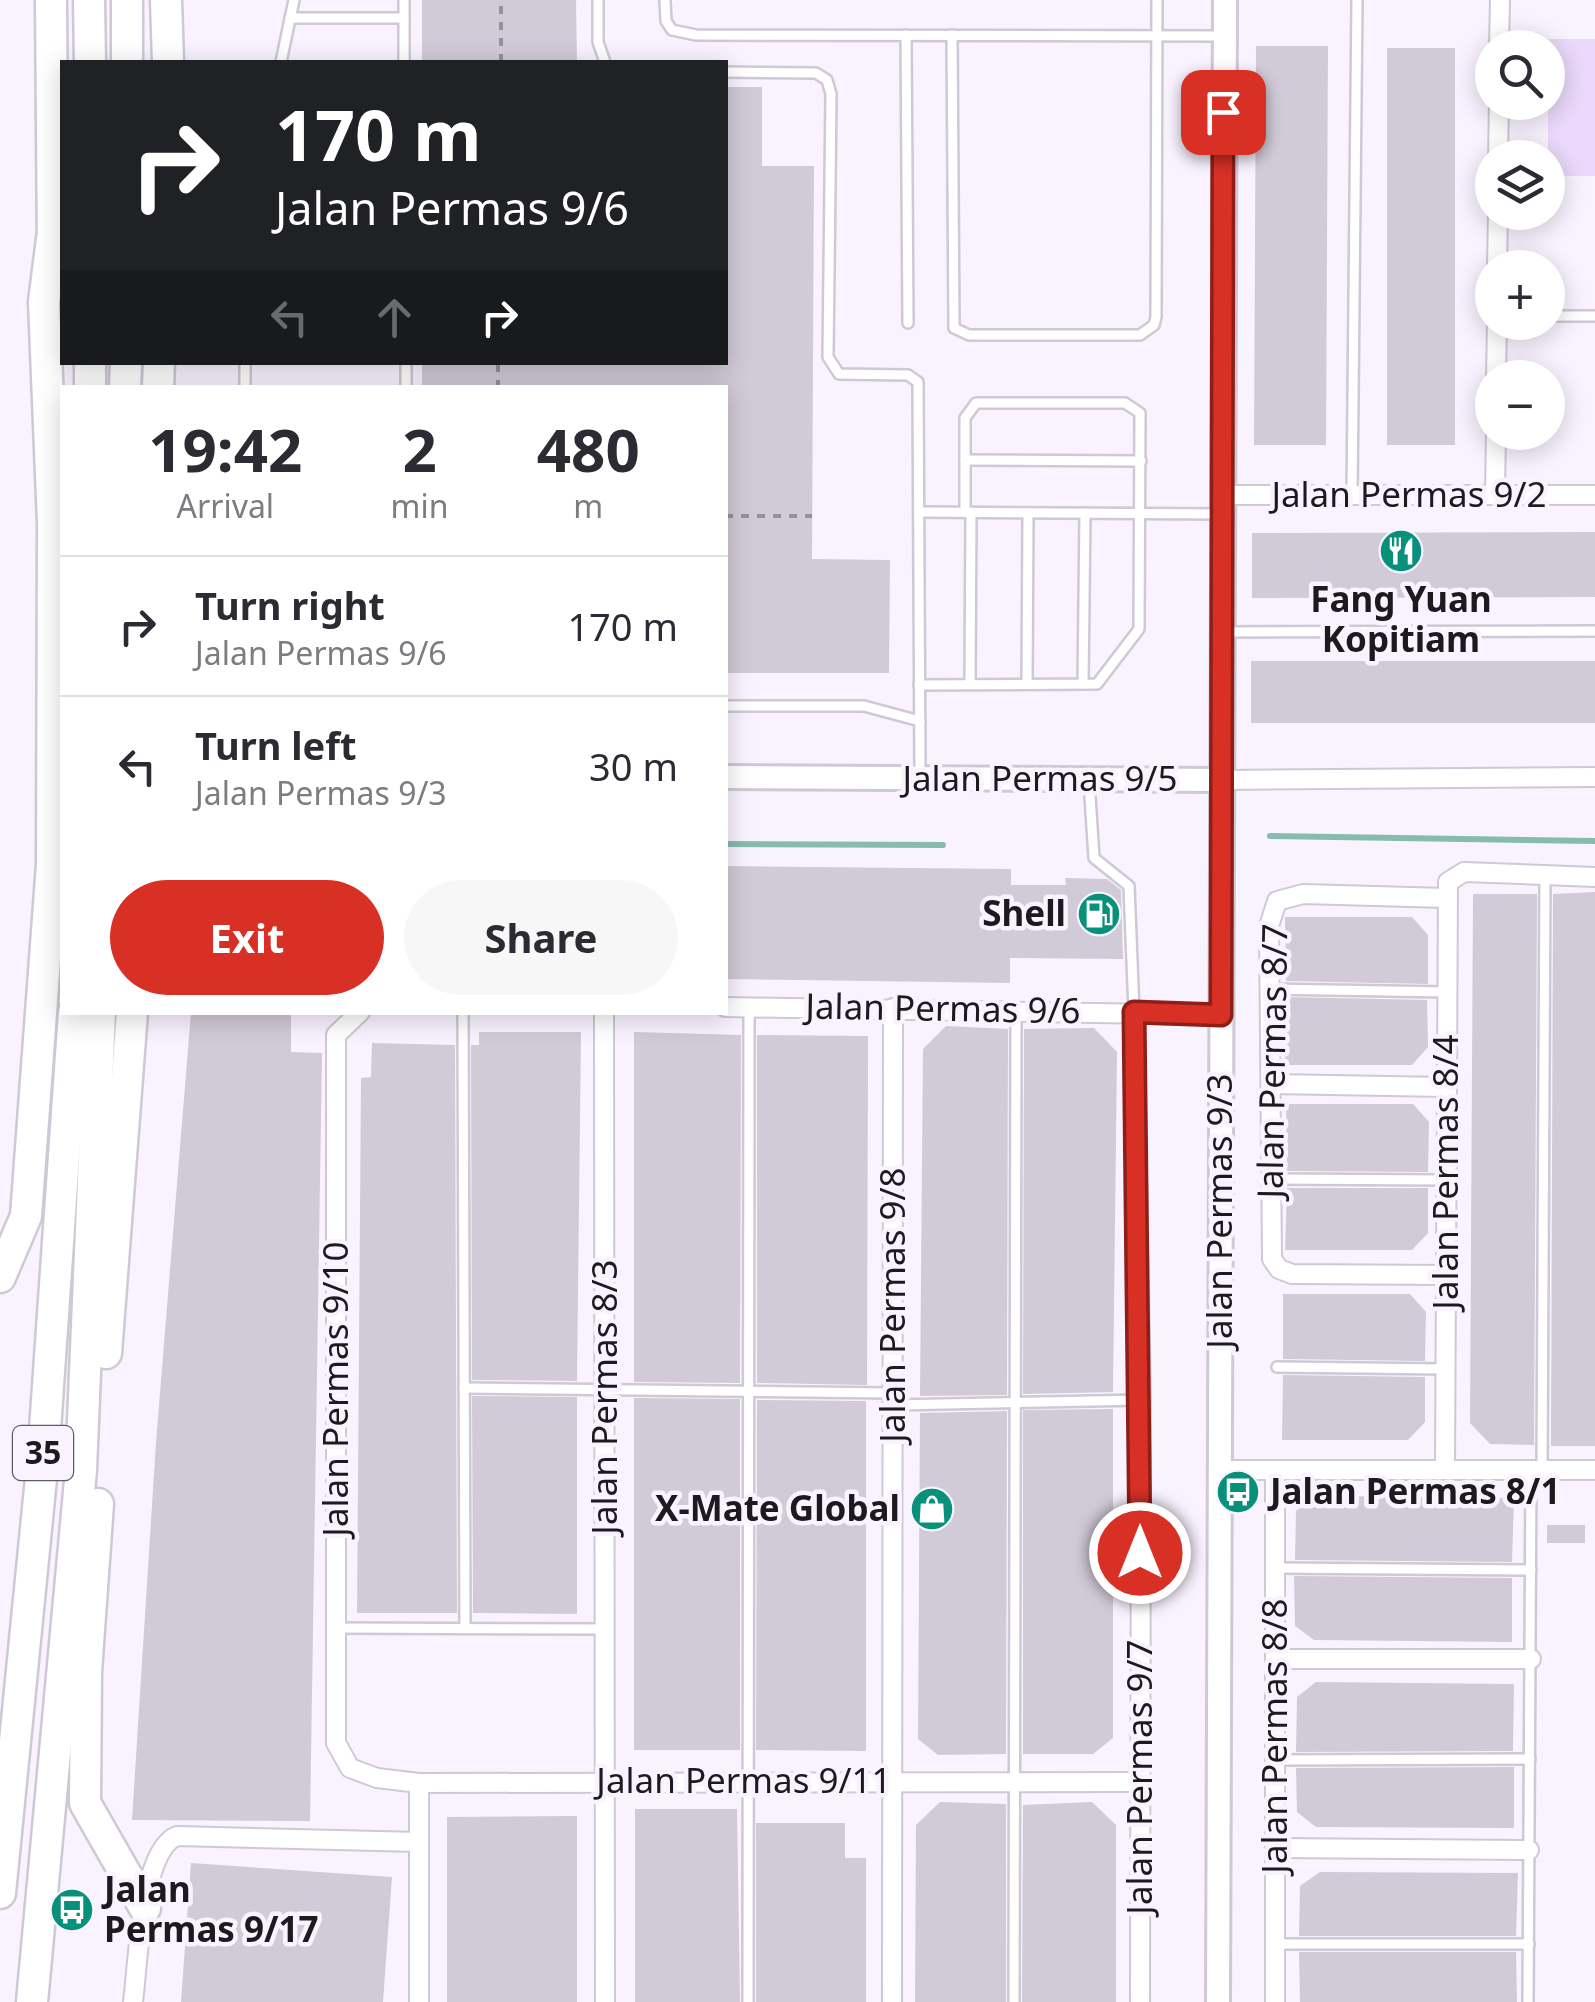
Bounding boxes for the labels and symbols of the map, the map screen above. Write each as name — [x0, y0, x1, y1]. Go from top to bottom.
pin — [1181, 70, 1266, 155]
street label: Jalan Permas 9/2 — [1268, 470, 1547, 517]
restaurant icon: Fang Yuan Kopitiam — [1378, 528, 1424, 574]
place label: Fang Yuan Kopitiam — [1310, 575, 1492, 662]
street label: Jalan Permas 9/5 — [899, 754, 1178, 801]
place label: Shell — [982, 889, 1066, 936]
fuel station icon: Shell — [1076, 891, 1122, 937]
street label: Jalan Permas 8/7 — [1246, 923, 1297, 1202]
street label: Jalan Permas 9/6 — [802, 982, 1081, 1033]
street label: Jalan Permas 8/4 — [1421, 1034, 1468, 1313]
street label: Jalan Permas 9/3 — [1195, 1073, 1242, 1352]
street label: Jalan Permas 9/8 — [868, 1167, 915, 1446]
street label: Jalan Permas 9/10 — [311, 1241, 358, 1540]
street label: Jalan Permas 8/3 — [580, 1259, 627, 1538]
road number: 35 — [13, 1426, 73, 1480]
place label: Jalan Permas 8/1 — [1267, 1467, 1560, 1514]
bus stop icon: Jalan Permas 8/1 — [1215, 1469, 1261, 1515]
place label: X-Mate Global — [655, 1484, 900, 1531]
shop icon: X-Mate Global — [909, 1486, 955, 1532]
position arrow — [1088, 1501, 1192, 1605]
street label: Jalan Permas 8/8 — [1250, 1598, 1297, 1877]
street label: Jalan Permas 9/7 — [1115, 1639, 1162, 1918]
street label: Jalan Permas 9/11 — [593, 1756, 892, 1803]
place label: Jalan Permas 9/17 — [101, 1865, 319, 1952]
bus stop icon: Jalan Permas 9/17 — [49, 1887, 95, 1933]

